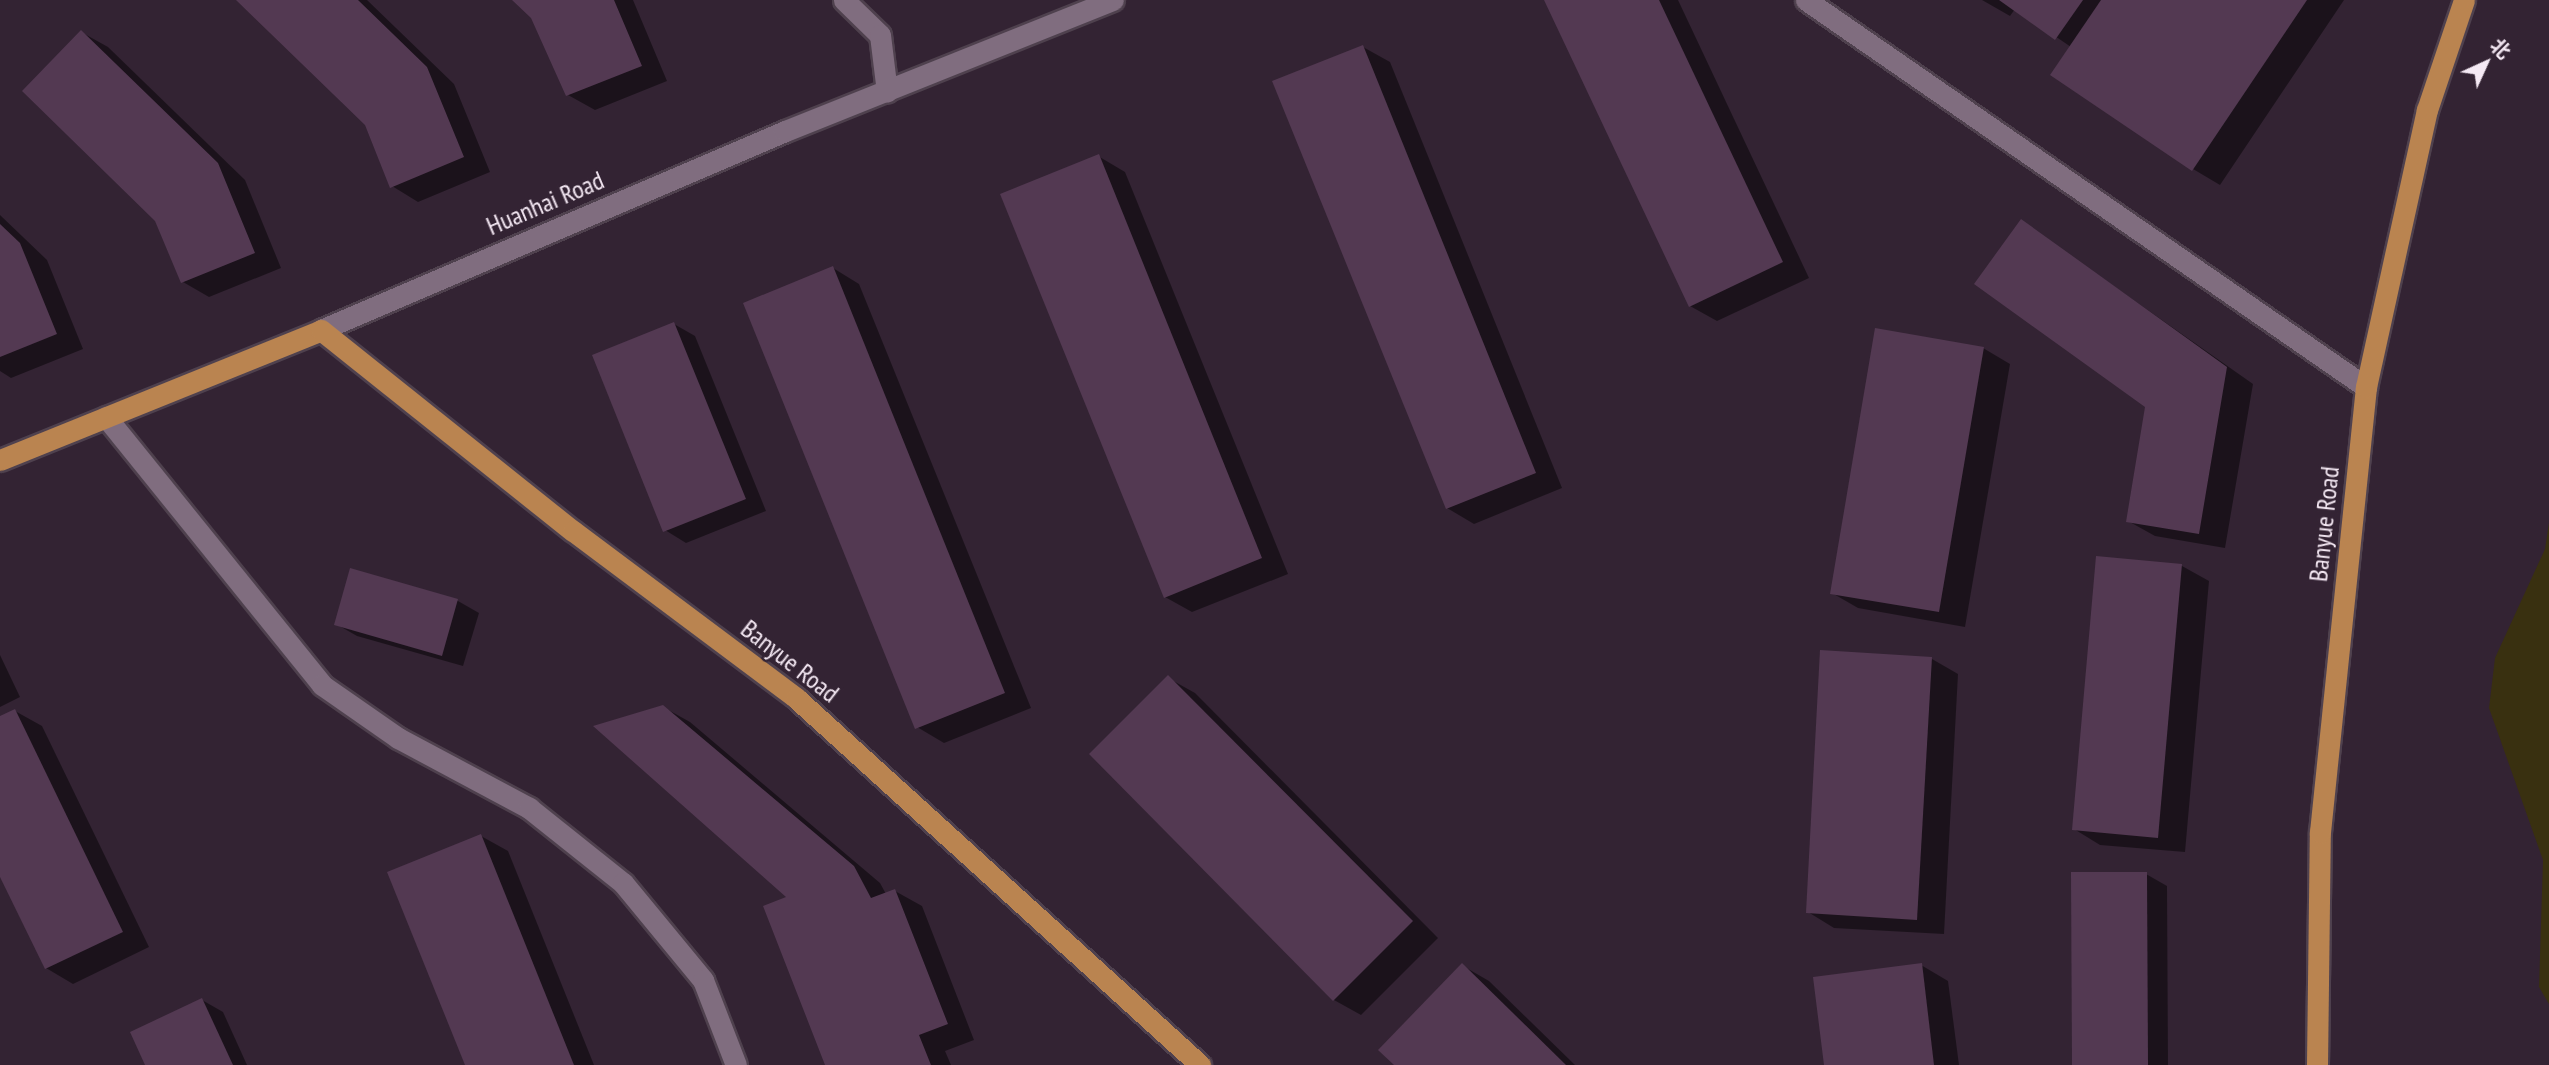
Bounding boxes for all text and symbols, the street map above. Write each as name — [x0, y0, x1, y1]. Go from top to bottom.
north arrow — [2451, 28, 2521, 98]
text: 北 — [2486, 33, 2516, 63]
street label: Huanhai Road — [482, 164, 608, 242]
street label: Banyue Road — [2302, 465, 2346, 583]
street label: Banyue Road — [735, 613, 845, 709]

